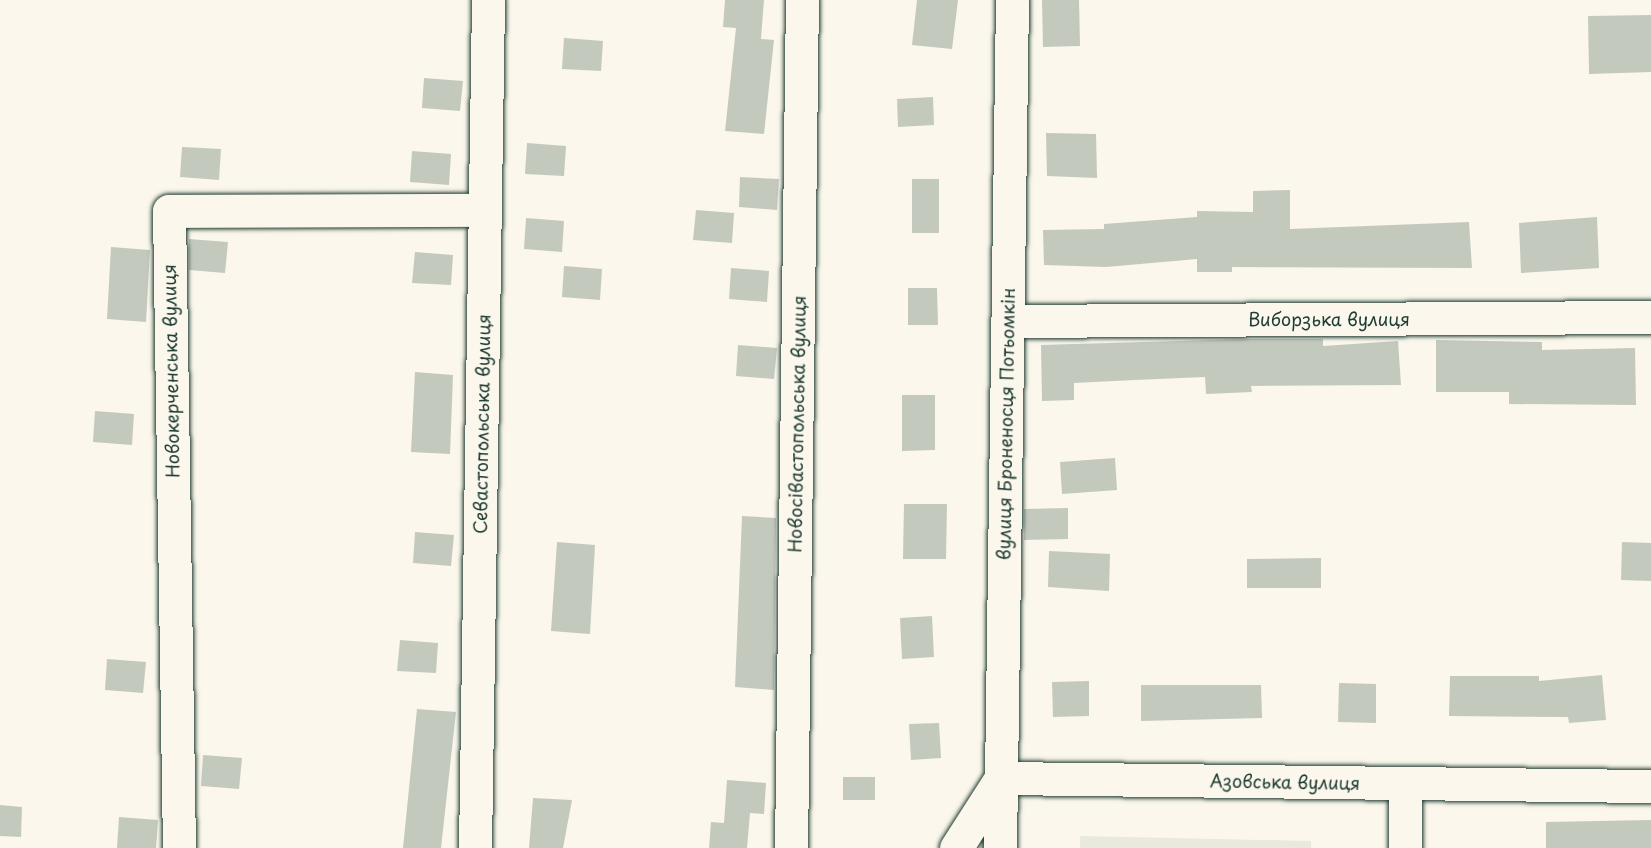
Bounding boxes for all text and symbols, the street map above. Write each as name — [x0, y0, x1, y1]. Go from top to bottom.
street label: Новокерченська вулиця — [158, 263, 184, 479]
street label: вулиця Броненосця Потьомкін — [993, 287, 1019, 561]
street label: Новосівастопольська вулиця — [784, 295, 810, 553]
street label: Виборзька вулиця — [1248, 308, 1410, 330]
street label: Севастопольська вулиця — [469, 313, 495, 535]
street label: Азовська вулиця — [1209, 770, 1361, 794]

